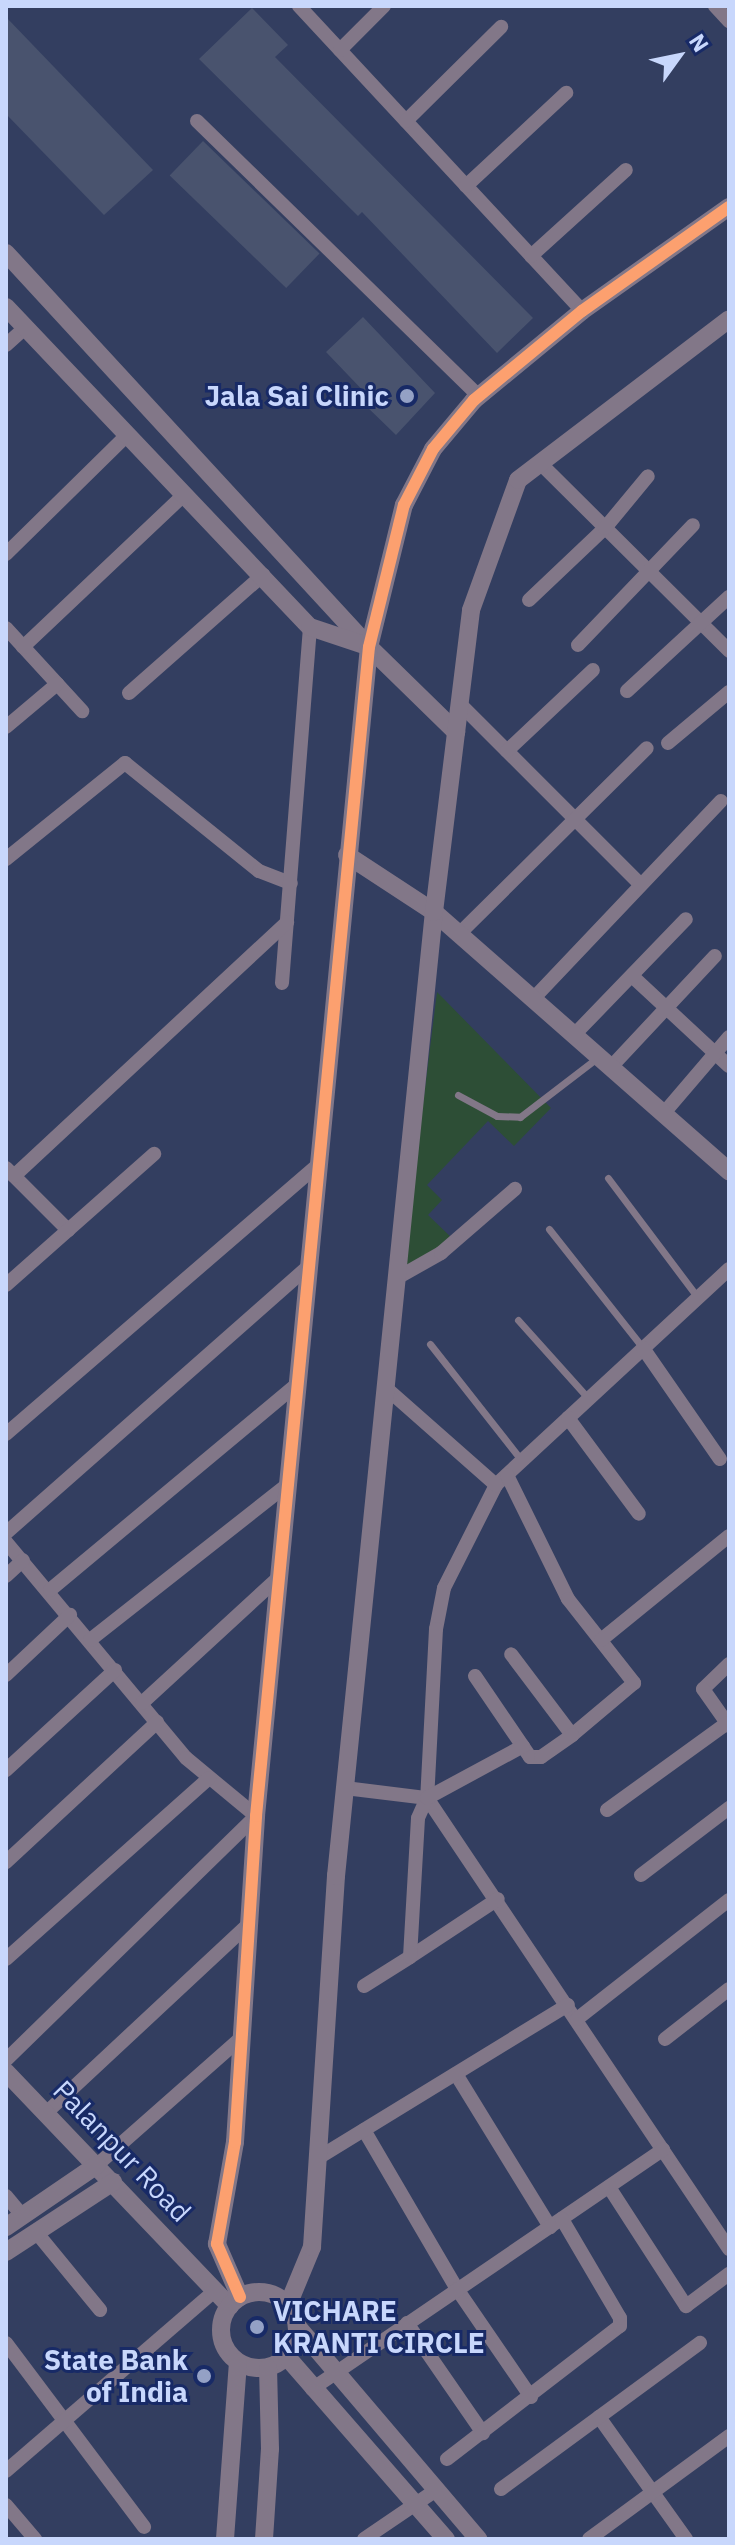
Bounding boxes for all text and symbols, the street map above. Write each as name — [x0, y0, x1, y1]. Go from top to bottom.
north arrow — [639, 16, 719, 96]
text: N — [683, 28, 716, 57]
place label: Jala Sai Clinic — [204, 379, 389, 413]
marker: Jala Sai Clinic — [396, 385, 418, 407]
street label: Palanpur Road — [46, 2073, 198, 2229]
place label: VICHARE KRANTI CIRCLE — [273, 2294, 485, 2360]
marker: VICHARE KRANTI CIRCLE — [248, 2318, 266, 2336]
place label: State Bank of India — [44, 2343, 188, 2409]
marker: State Bank of India — [195, 2367, 213, 2385]

